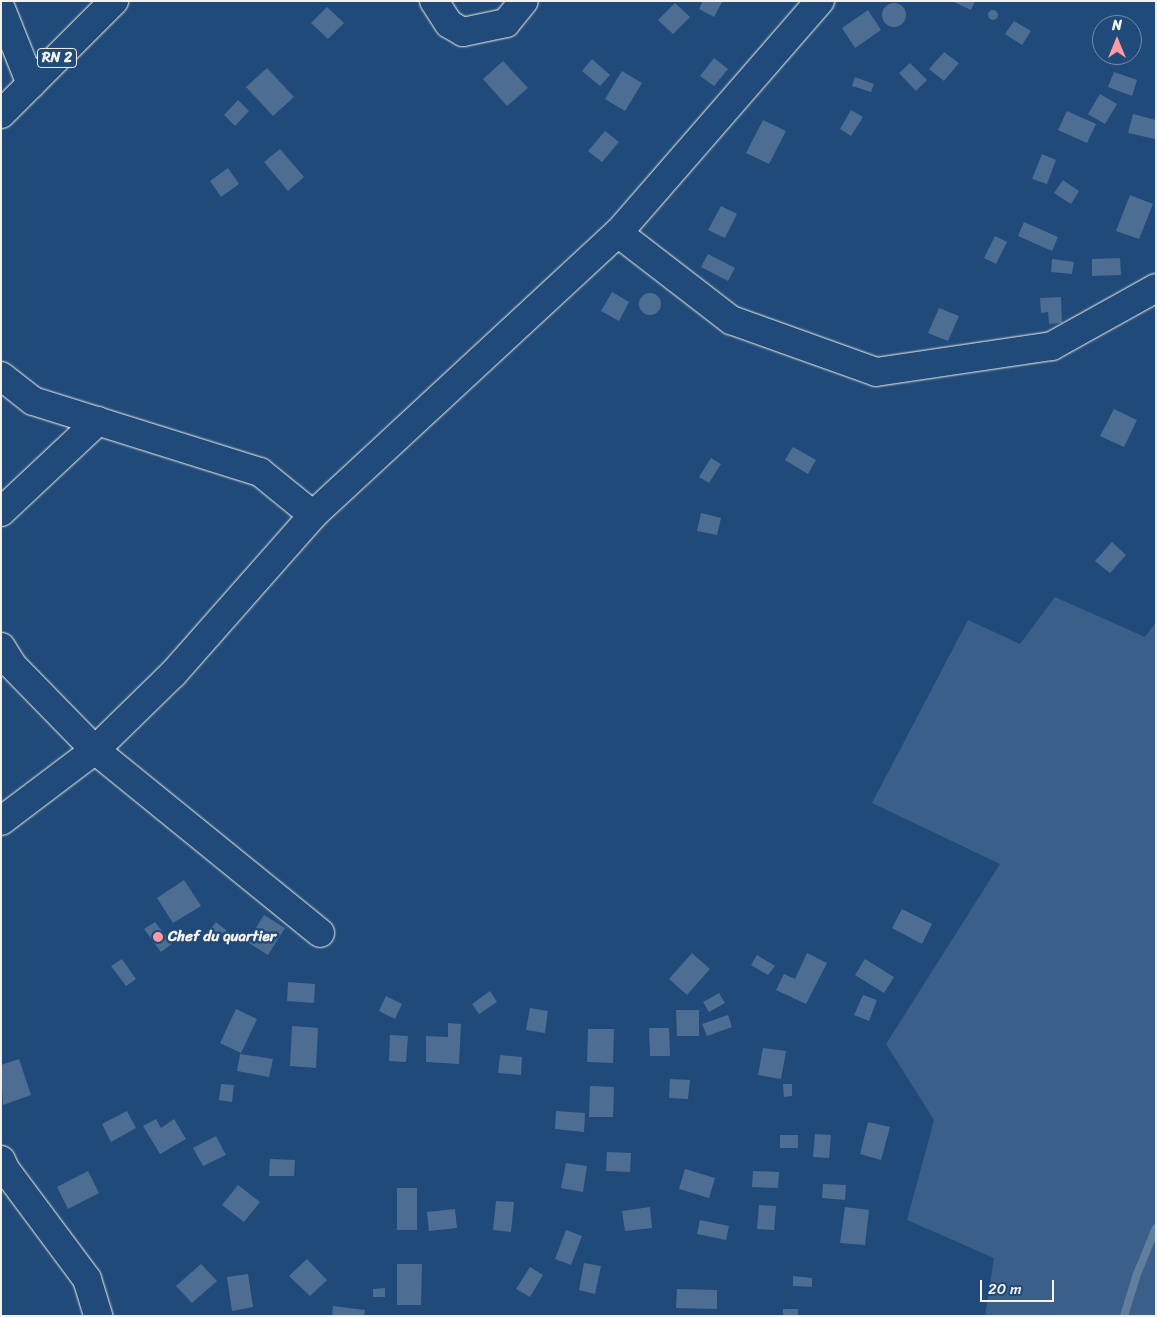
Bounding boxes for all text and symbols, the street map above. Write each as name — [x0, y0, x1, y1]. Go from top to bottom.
text: N — [1112, 13, 1122, 38]
north arrow — [1092, 15, 1142, 65]
road number: RN 2 — [36, 46, 78, 70]
place label: Chef du quartier — [168, 928, 276, 946]
marker: Chef du quartier — [152, 931, 164, 943]
scale bar — [982, 1270, 1056, 1302]
text: 20 m — [988, 1276, 1022, 1302]

